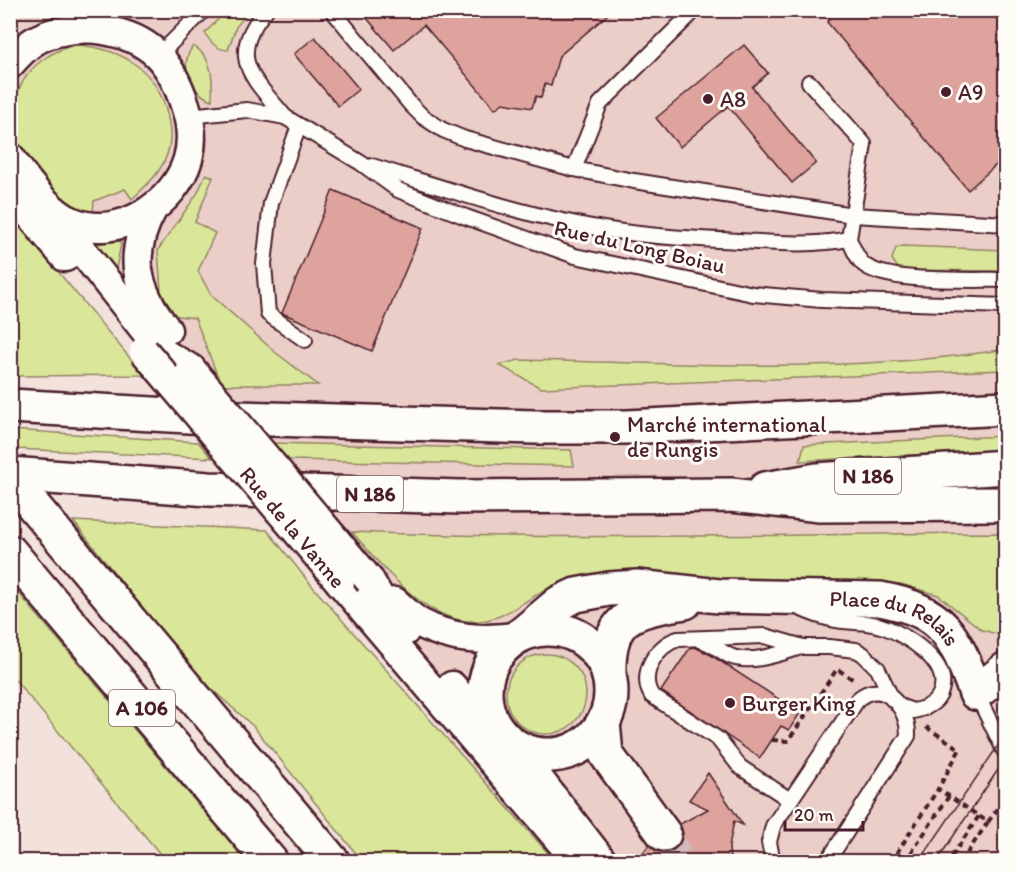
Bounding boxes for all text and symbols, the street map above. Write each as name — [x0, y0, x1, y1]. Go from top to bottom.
place label: A9 — [958, 79, 984, 106]
marker: A9 — [939, 85, 953, 99]
place label: A8 — [720, 86, 746, 113]
marker: A8 — [701, 92, 715, 106]
street label: Rue du Long Boiau — [552, 214, 728, 279]
place label: Marché international de Rungis — [627, 411, 826, 463]
marker: Marché international de Rungis — [608, 430, 622, 444]
road number: N 186 — [835, 458, 901, 494]
street label: Rue de la Vanne — [234, 461, 351, 594]
road number: N 186 — [337, 476, 403, 512]
street label: Place du Relais — [829, 585, 966, 651]
road number: A 106 — [109, 690, 175, 726]
place label: Burger King — [742, 690, 856, 717]
marker: Burger King — [723, 696, 737, 710]
scale bar — [785, 794, 863, 832]
text: 20 m — [794, 804, 834, 826]

